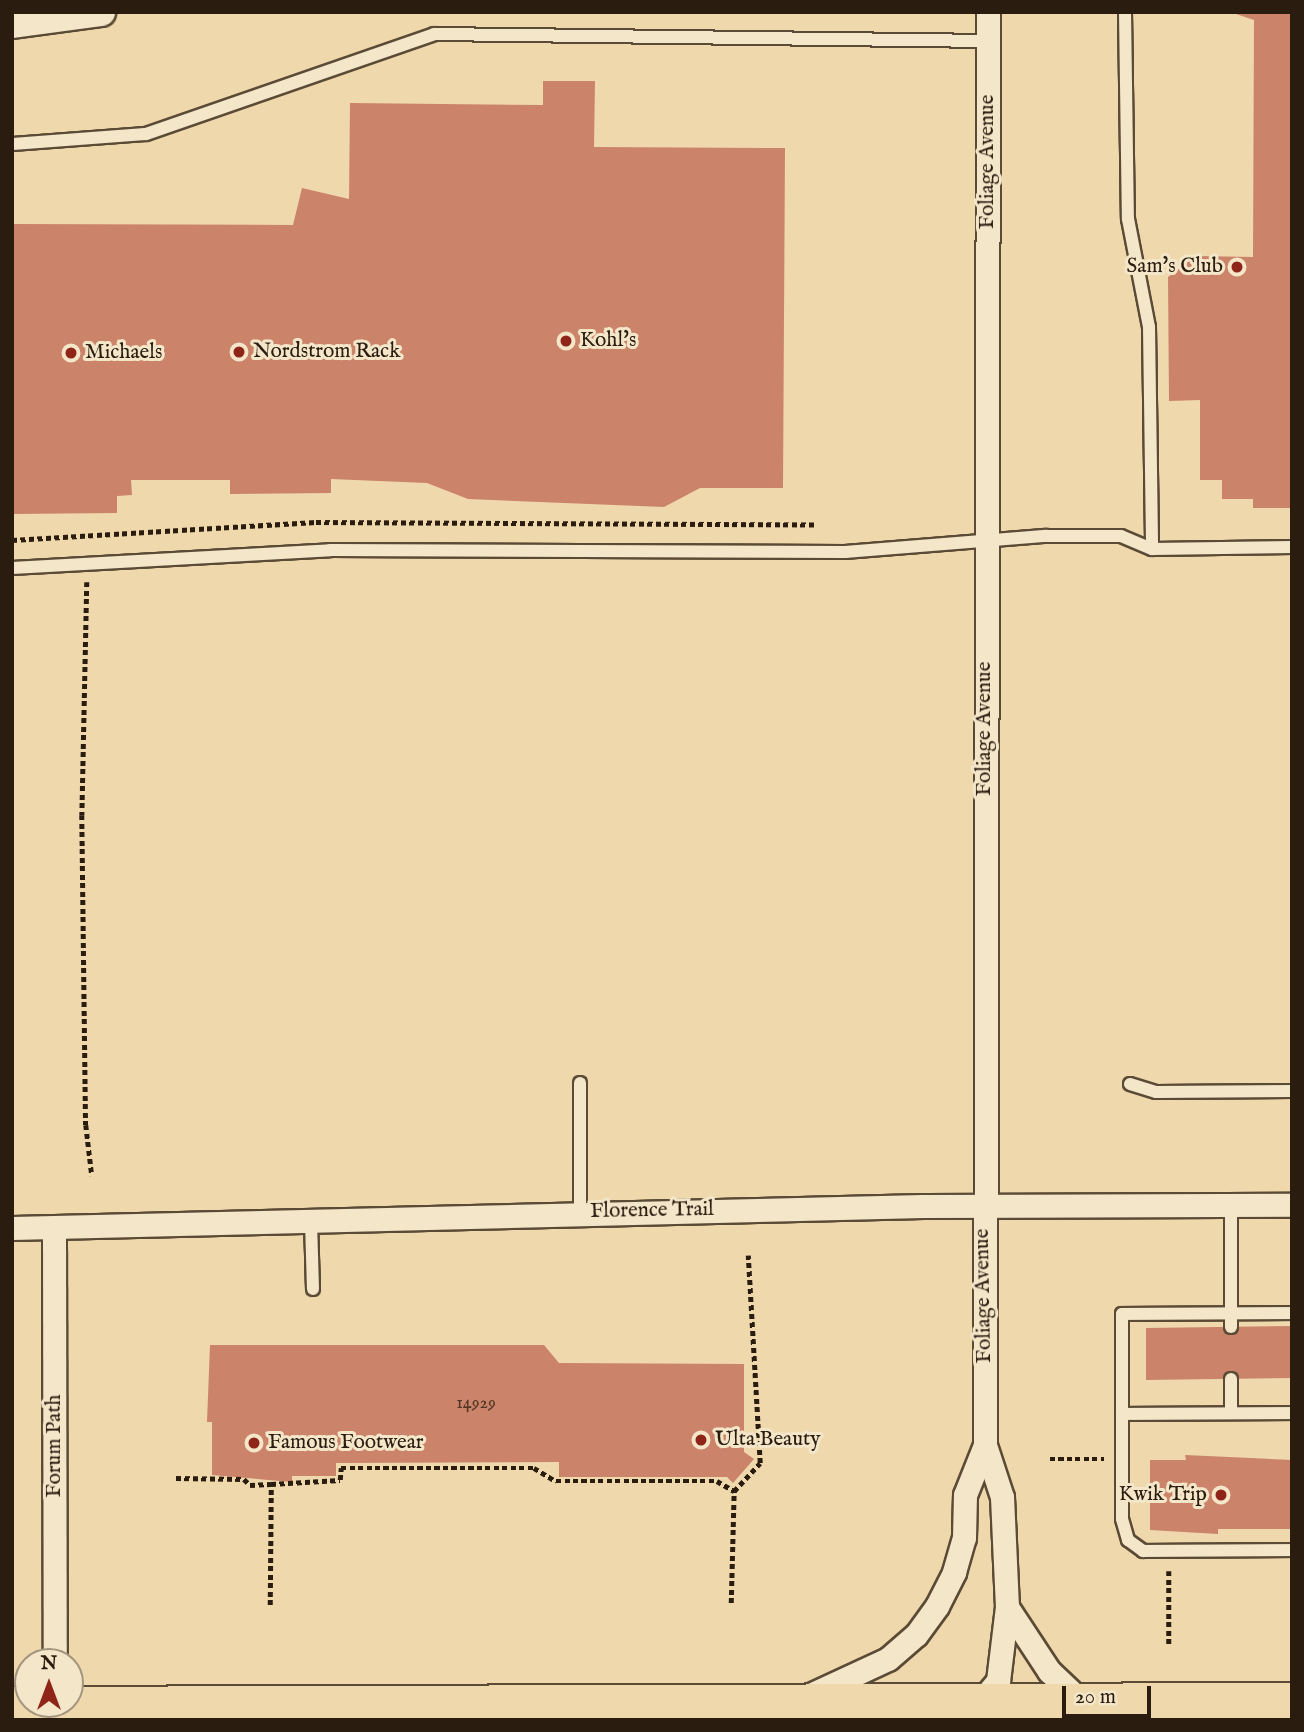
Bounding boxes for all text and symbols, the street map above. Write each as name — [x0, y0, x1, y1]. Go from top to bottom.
street label: Foliage Avenue — [975, 95, 1001, 229]
place label: Sam's Club — [1127, 254, 1223, 280]
marker: Sam's Club — [1229, 259, 1245, 275]
place label: Kohl's — [580, 328, 636, 354]
marker: Kohl's — [558, 333, 574, 349]
place label: Nordstrom Rack — [253, 339, 400, 365]
place label: Michaels — [85, 340, 162, 366]
marker: Nordstrom Rack — [231, 344, 247, 360]
marker: Michaels — [63, 345, 79, 361]
street label: Foliage Avenue — [972, 662, 998, 796]
street label: Florence Trail — [590, 1197, 714, 1225]
street label: Foliage Avenue — [970, 1228, 998, 1364]
house number: 14929 — [456, 1393, 496, 1415]
street label: Forum Path — [42, 1394, 68, 1498]
place label: Ulta Beauty — [715, 1427, 821, 1453]
place label: Famous Footwear — [268, 1430, 423, 1456]
marker: Ulta Beauty — [693, 1432, 709, 1448]
marker: Famous Footwear — [246, 1435, 262, 1451]
place label: Kwik Trip — [1119, 1482, 1207, 1508]
marker: Kwik Trip — [1213, 1487, 1229, 1503]
north arrow — [14, 1648, 84, 1718]
text: N — [41, 1652, 57, 1676]
scale bar — [1066, 1672, 1155, 1716]
text: 20 m — [1075, 1684, 1116, 1711]

